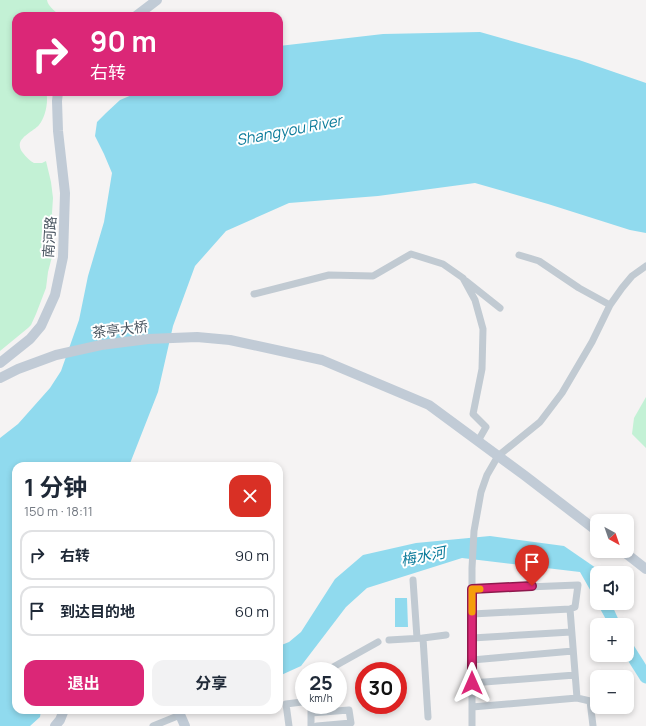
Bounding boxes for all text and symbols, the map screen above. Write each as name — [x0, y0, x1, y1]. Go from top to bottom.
text: 90 m — [90, 22, 157, 60]
icon: right — [24, 28, 76, 80]
text: 右转 — [90, 60, 126, 84]
water label: Shangyou River — [234, 109, 346, 151]
street label: 南河路 — [38, 215, 60, 259]
street label: 茶亭大桥 — [91, 316, 149, 342]
text: 1 分钟 — [24, 470, 87, 503]
button: close — [229, 475, 271, 517]
text: 150 m · 18:11 — [24, 502, 93, 520]
north arrow — [590, 514, 634, 558]
map controls — [590, 514, 634, 714]
water label: 梅水河 — [399, 541, 450, 571]
icon: right — [26, 544, 48, 566]
text: 右转 — [60, 545, 90, 566]
text: 90 m — [235, 545, 269, 566]
pin — [515, 545, 549, 586]
icon: arrive — [521, 551, 543, 573]
button: sound — [590, 566, 634, 610]
icon: arrive — [26, 600, 48, 622]
text: 到达目的地 — [60, 601, 135, 622]
text: 60 m — [235, 601, 269, 622]
button: + — [590, 618, 634, 662]
button: 退出 — [24, 660, 144, 706]
button: 分享 — [152, 660, 271, 706]
speed limit sign: 30 — [355, 662, 407, 714]
position arrow — [451, 662, 493, 704]
text: 25 — [309, 669, 333, 696]
button: − — [590, 670, 634, 714]
text: km/h — [309, 691, 333, 705]

